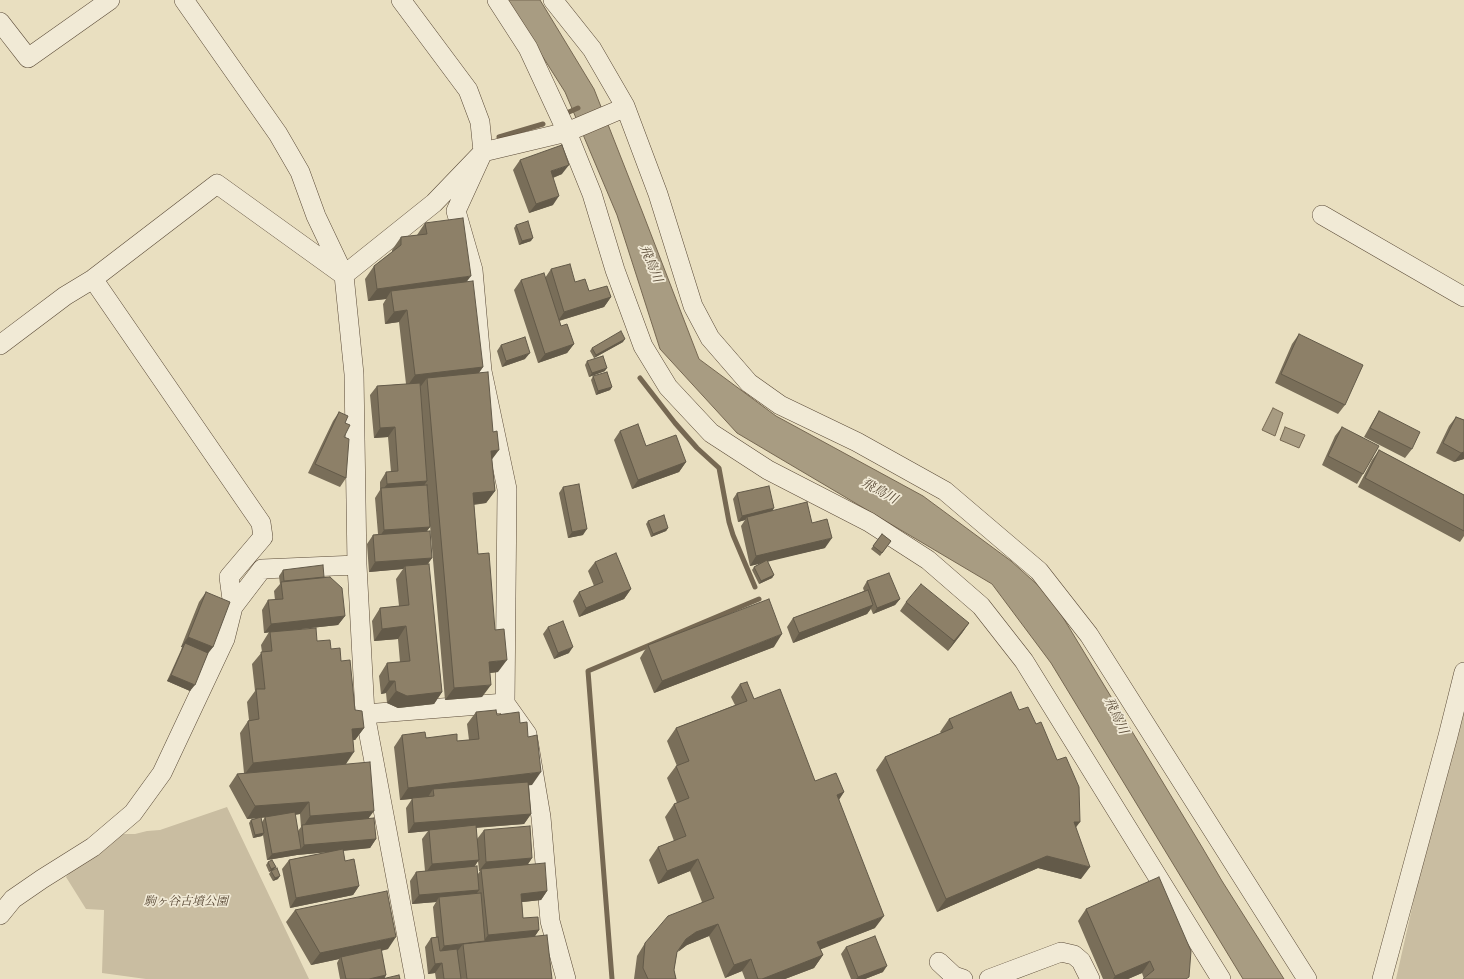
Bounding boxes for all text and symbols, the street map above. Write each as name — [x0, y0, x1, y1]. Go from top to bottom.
water label: 飛鳥川 — [635, 243, 665, 285]
water label: 飛鳥川 — [858, 476, 900, 508]
water label: 飛鳥川 — [1100, 695, 1130, 737]
park label: 駒ヶ谷古墳公園 — [144, 895, 228, 909]

